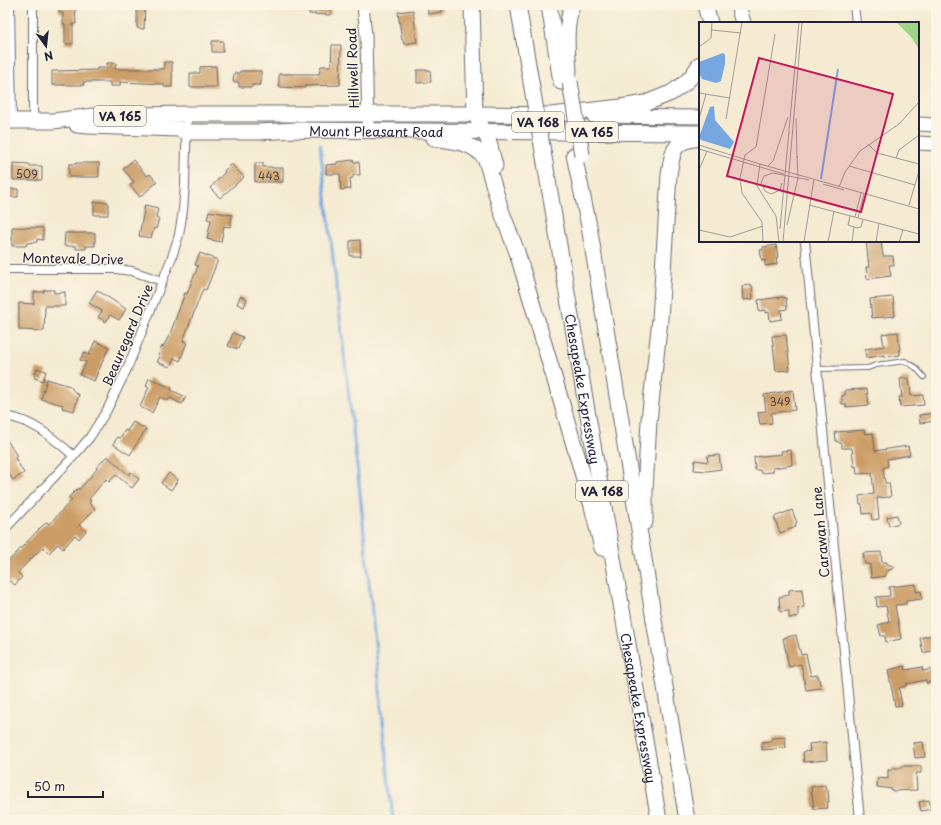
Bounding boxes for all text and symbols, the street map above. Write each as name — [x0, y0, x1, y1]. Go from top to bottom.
inset map — [699, 22, 919, 242]
north arrow — [26, 26, 66, 66]
street label: Hillwell Road — [341, 27, 363, 109]
text: N — [42, 47, 55, 66]
road number: VA 165 — [94, 106, 146, 126]
road number: VA 168 — [512, 112, 564, 132]
street label: Mount Pleasant Road — [309, 121, 443, 141]
road number: VA 165 — [566, 122, 618, 142]
house number: 509 — [16, 165, 38, 182]
house number: 443 — [258, 167, 280, 184]
street label: Montevale Drive — [22, 248, 124, 268]
street label: Beauregard Drive — [97, 281, 157, 389]
street label: Chesapeake Expressway — [561, 312, 606, 465]
house number: 349 — [770, 393, 790, 410]
road number: VA 168 — [576, 481, 628, 501]
street label: Carawan Lane — [807, 486, 833, 578]
street label: Chesapeake Expressway — [617, 631, 662, 784]
scale bar — [28, 773, 103, 799]
text: 50 m — [34, 777, 65, 795]

